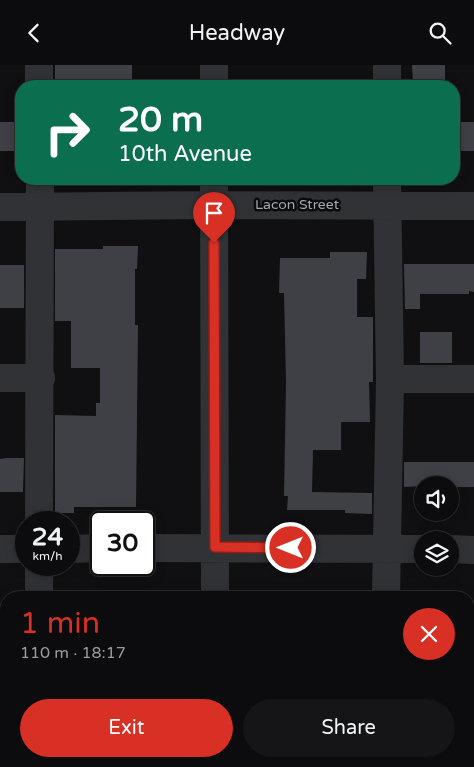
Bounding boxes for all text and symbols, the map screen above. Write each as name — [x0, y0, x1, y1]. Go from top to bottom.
icon: back — [20, 19, 48, 47]
icon: search — [426, 19, 454, 47]
text: Headway — [189, 20, 285, 46]
text: 20 m — [118, 99, 203, 141]
icon: right — [35, 100, 100, 165]
text: 10th Avenue — [118, 141, 252, 167]
pin — [193, 192, 235, 243]
street label: Lacon Street — [255, 196, 340, 213]
icon: arrive — [200, 199, 228, 227]
map controls — [414, 476, 459, 576]
button: sound — [414, 476, 459, 521]
speed limit sign: 30 — [90, 511, 155, 576]
position arrow — [264, 521, 316, 573]
text: 24 — [32, 522, 63, 552]
button: layers — [414, 531, 459, 576]
text: km/h — [32, 549, 63, 563]
text: 1 min — [20, 605, 100, 642]
button: close — [403, 608, 455, 660]
text: 110 m · 18:17 — [20, 643, 126, 663]
button: Exit — [20, 699, 233, 757]
button: Share — [243, 699, 455, 757]

